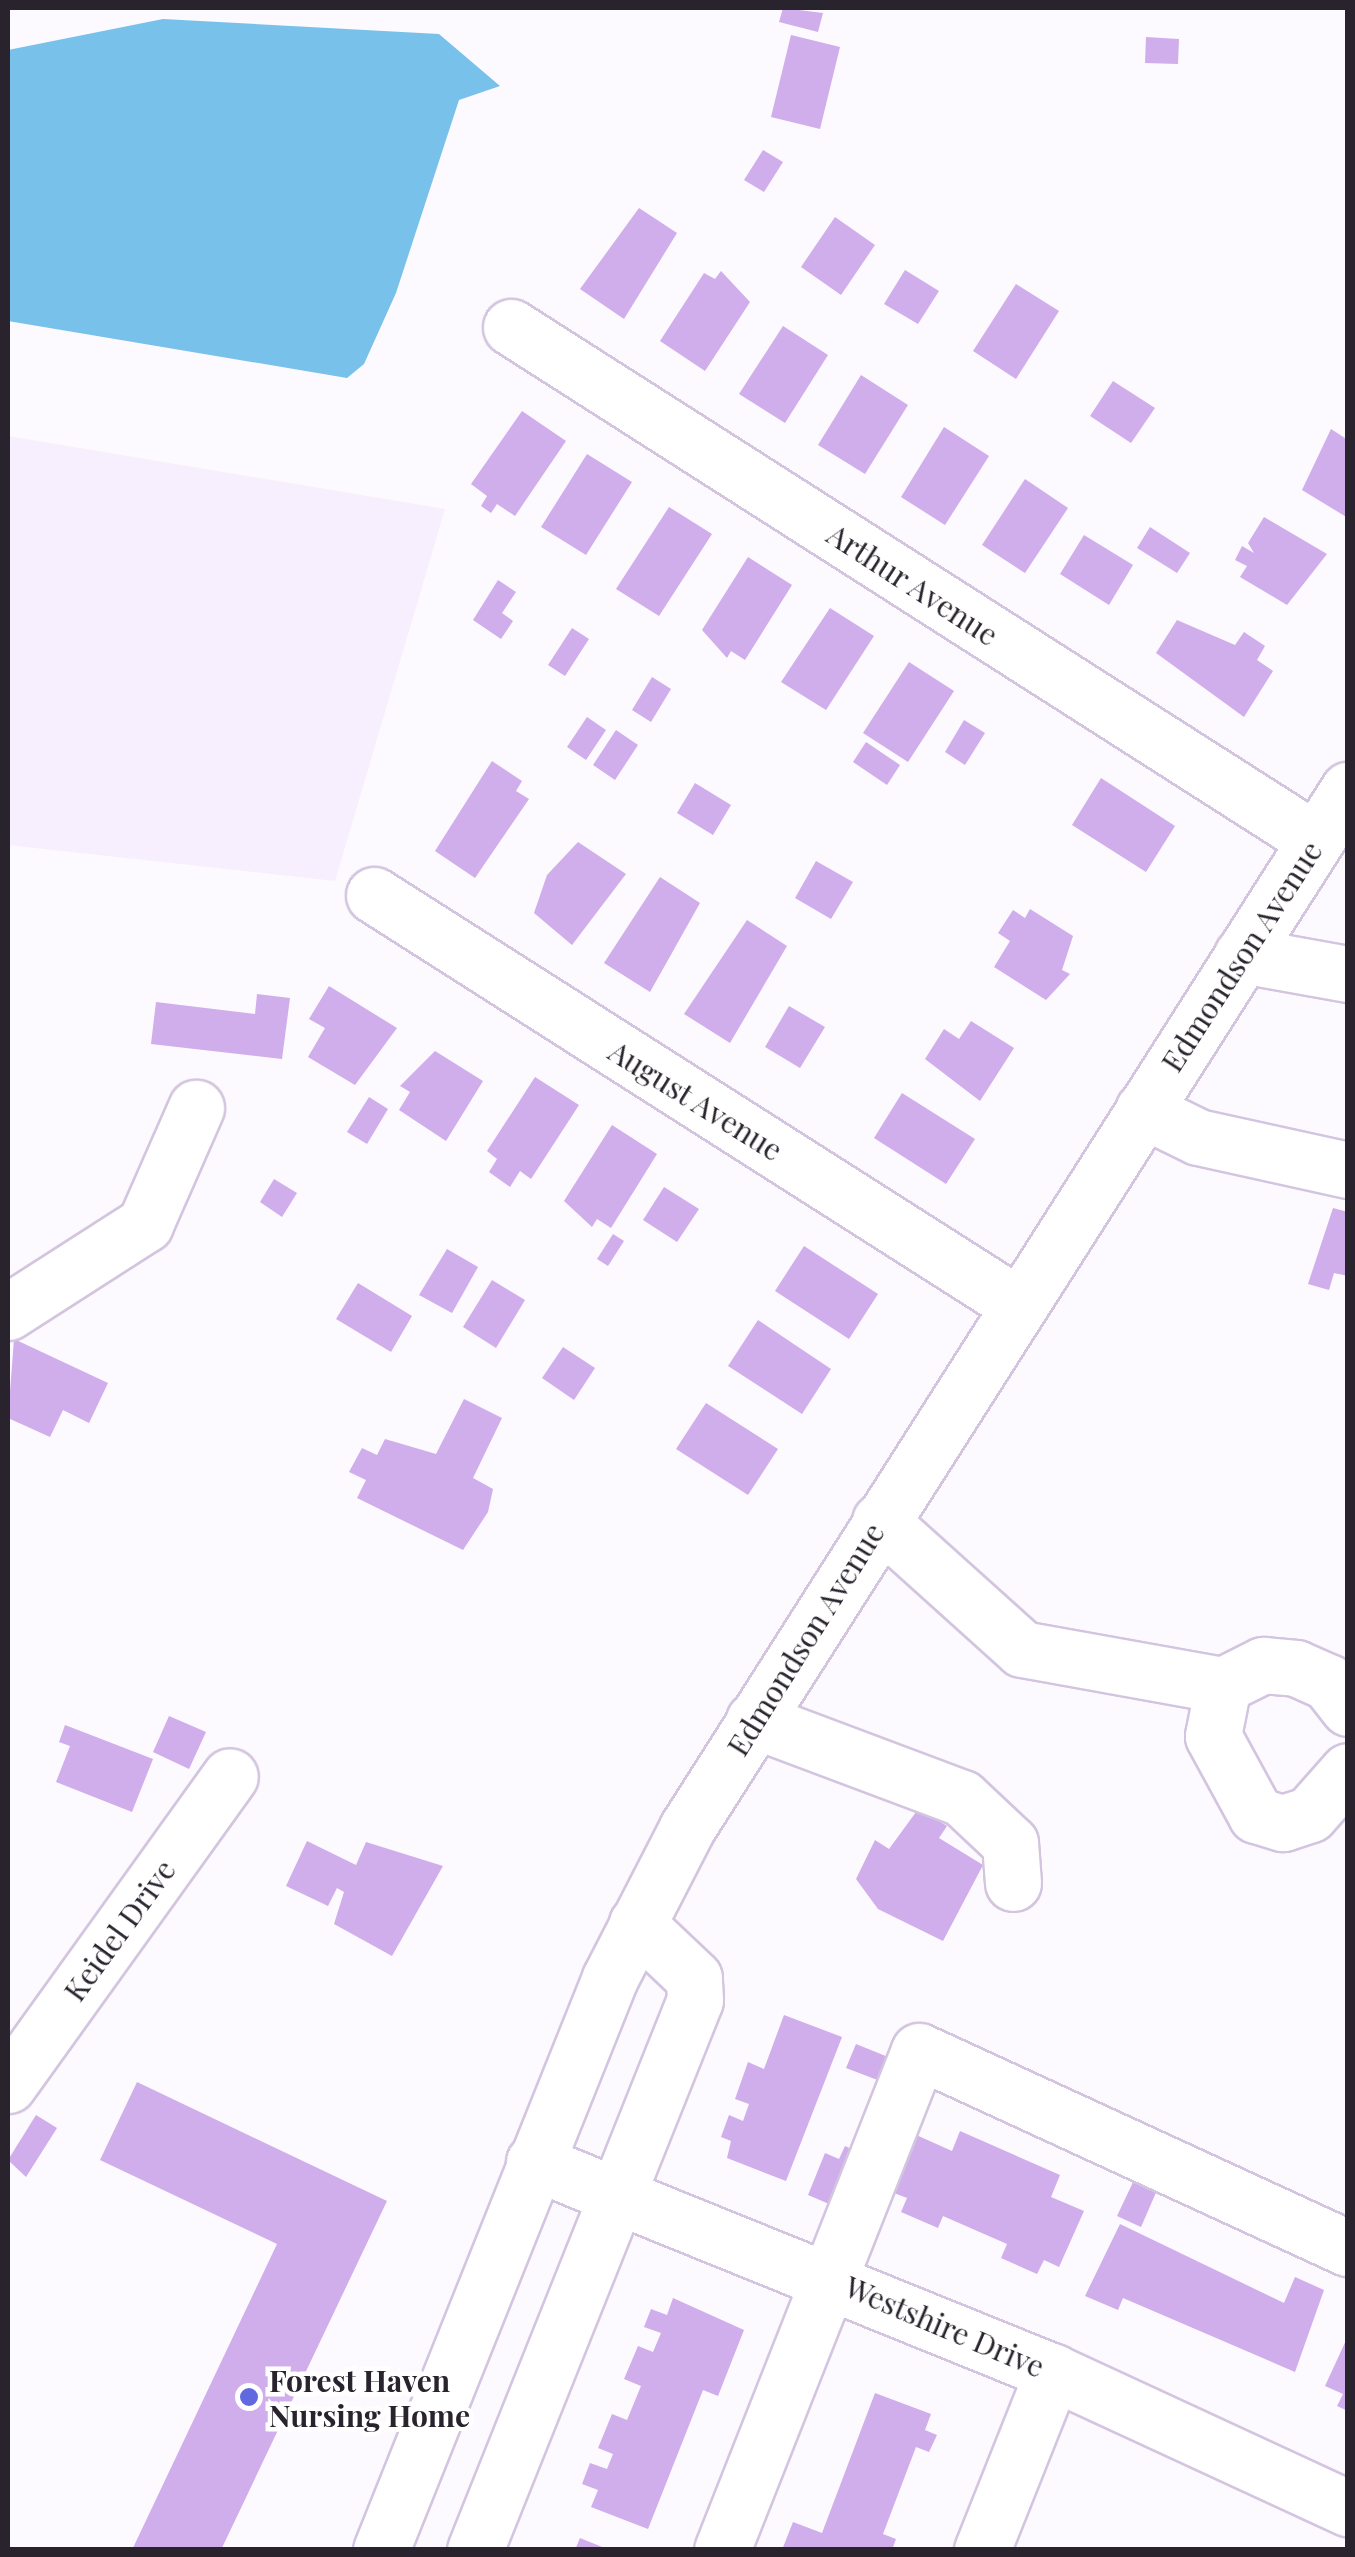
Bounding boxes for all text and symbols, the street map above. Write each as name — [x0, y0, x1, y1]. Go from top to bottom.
street label: Arthur Avenue — [820, 515, 1006, 653]
street label: Edmondson Avenue — [1153, 834, 1329, 1078]
street label: August Avenue — [602, 1032, 790, 1168]
street label: Edmondson Avenue — [719, 1516, 891, 1762]
street label: Keidel Drive — [56, 1852, 182, 2008]
street label: Westshire Drive — [840, 2268, 1050, 2384]
place label: Forest Haven Nursing Home — [269, 2362, 470, 2432]
marker: Forest Haven Nursing Home — [238, 2386, 260, 2408]

